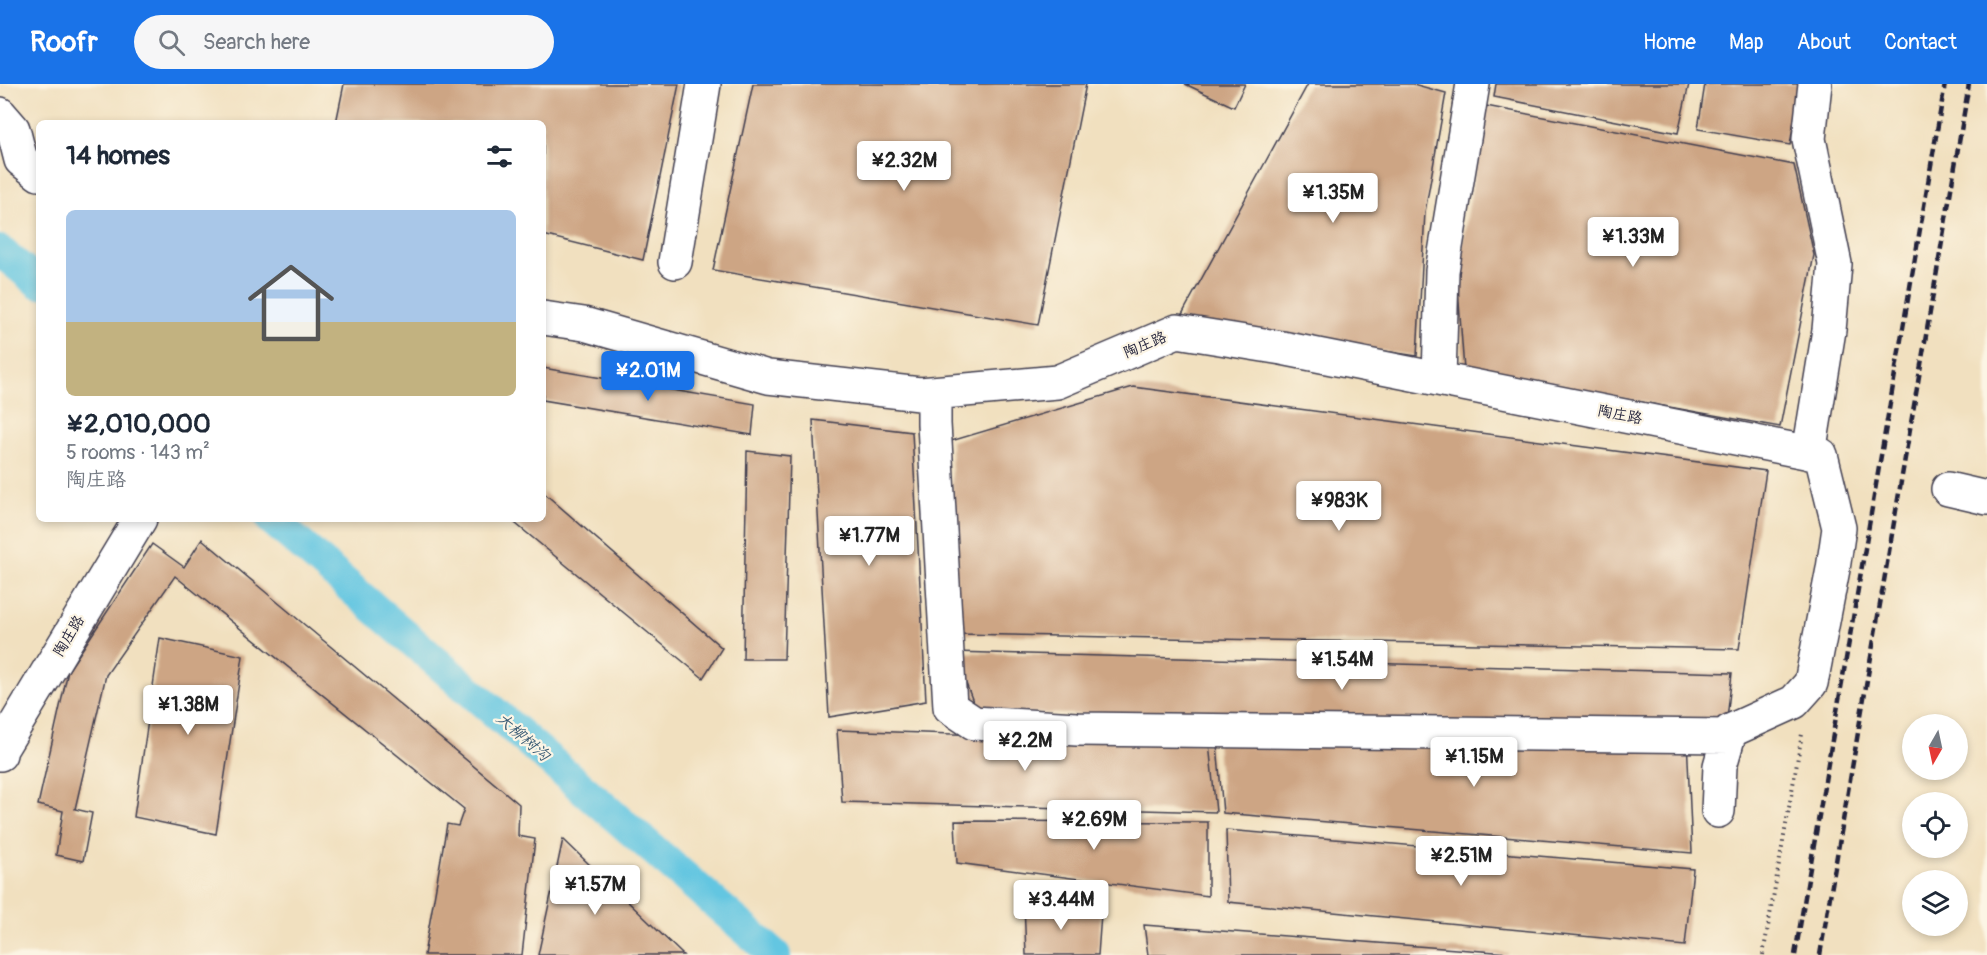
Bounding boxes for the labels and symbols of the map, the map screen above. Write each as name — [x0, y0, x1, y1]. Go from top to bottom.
pin: ¥2.32M — [855, 141, 953, 192]
pin: ¥1.35M — [1284, 173, 1382, 224]
pin: ¥1.33M — [1584, 217, 1682, 268]
street label: 陶庄路 — [1121, 327, 1169, 363]
pin: ¥2.01M — [599, 351, 697, 402]
street label: 陶庄路 — [1596, 401, 1644, 429]
pin: ¥983K — [1297, 481, 1381, 532]
pin: ¥1.77M — [820, 516, 918, 567]
street label: 陶庄路 — [49, 612, 89, 660]
pin: ¥1.54M — [1293, 640, 1391, 691]
pin: ¥1.38M — [139, 685, 237, 736]
water label: 大柳树沟 — [492, 708, 555, 767]
north arrow — [1902, 714, 1968, 780]
pin: ¥2.2M — [983, 721, 1067, 772]
pin: ¥1.15M — [1425, 737, 1523, 788]
pin: ¥2.69M — [1045, 800, 1143, 851]
pin: ¥2.51M — [1412, 836, 1510, 887]
pin: ¥1.57M — [546, 865, 644, 916]
pin: ¥3.44M — [1012, 880, 1110, 931]

